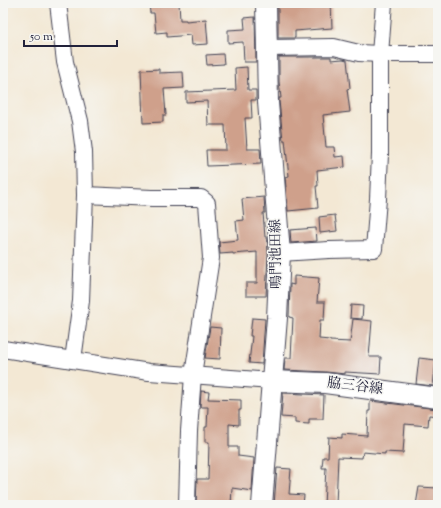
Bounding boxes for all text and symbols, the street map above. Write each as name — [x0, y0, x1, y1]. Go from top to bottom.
scale bar — [24, 22, 117, 48]
text: 50 m — [29, 28, 53, 46]
street label: 鳴門池田線 — [266, 219, 288, 289]
street label: 脇三谷線 — [326, 374, 384, 400]

